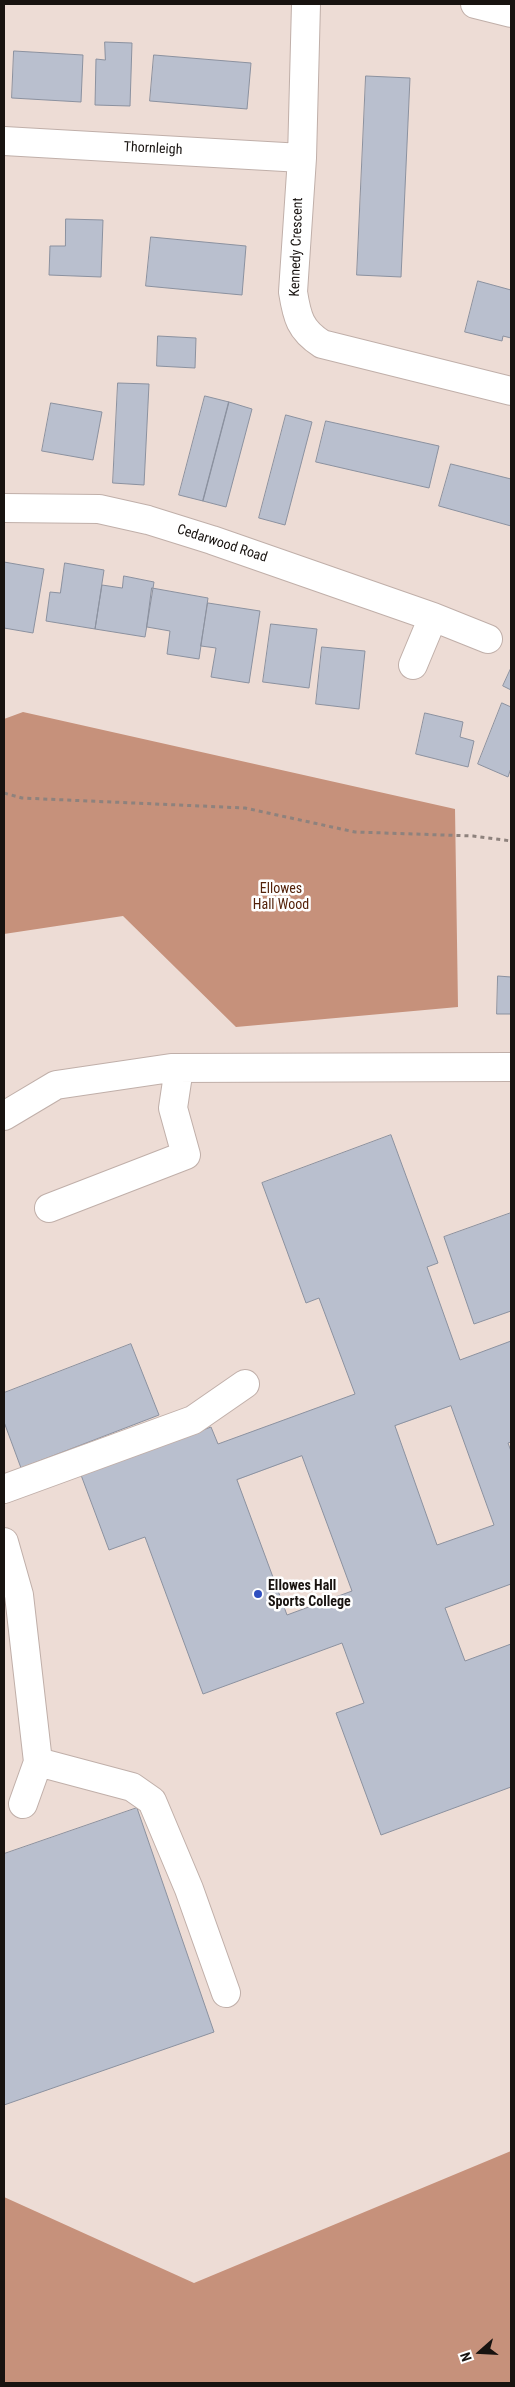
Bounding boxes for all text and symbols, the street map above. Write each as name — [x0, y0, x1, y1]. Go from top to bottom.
street label: Thornleigh — [123, 139, 183, 159]
street label: Kennedy Crescent — [287, 197, 307, 297]
street label: Cedarwood Road — [175, 521, 269, 567]
park label: Ellowes Hall Wood — [253, 881, 309, 914]
place label: Ellowes Hall Sports College — [268, 1578, 351, 1610]
marker: Ellowes Hall Sports College — [252, 1588, 264, 1600]
north arrow — [455, 2327, 505, 2377]
text: N — [457, 2350, 475, 2364]

